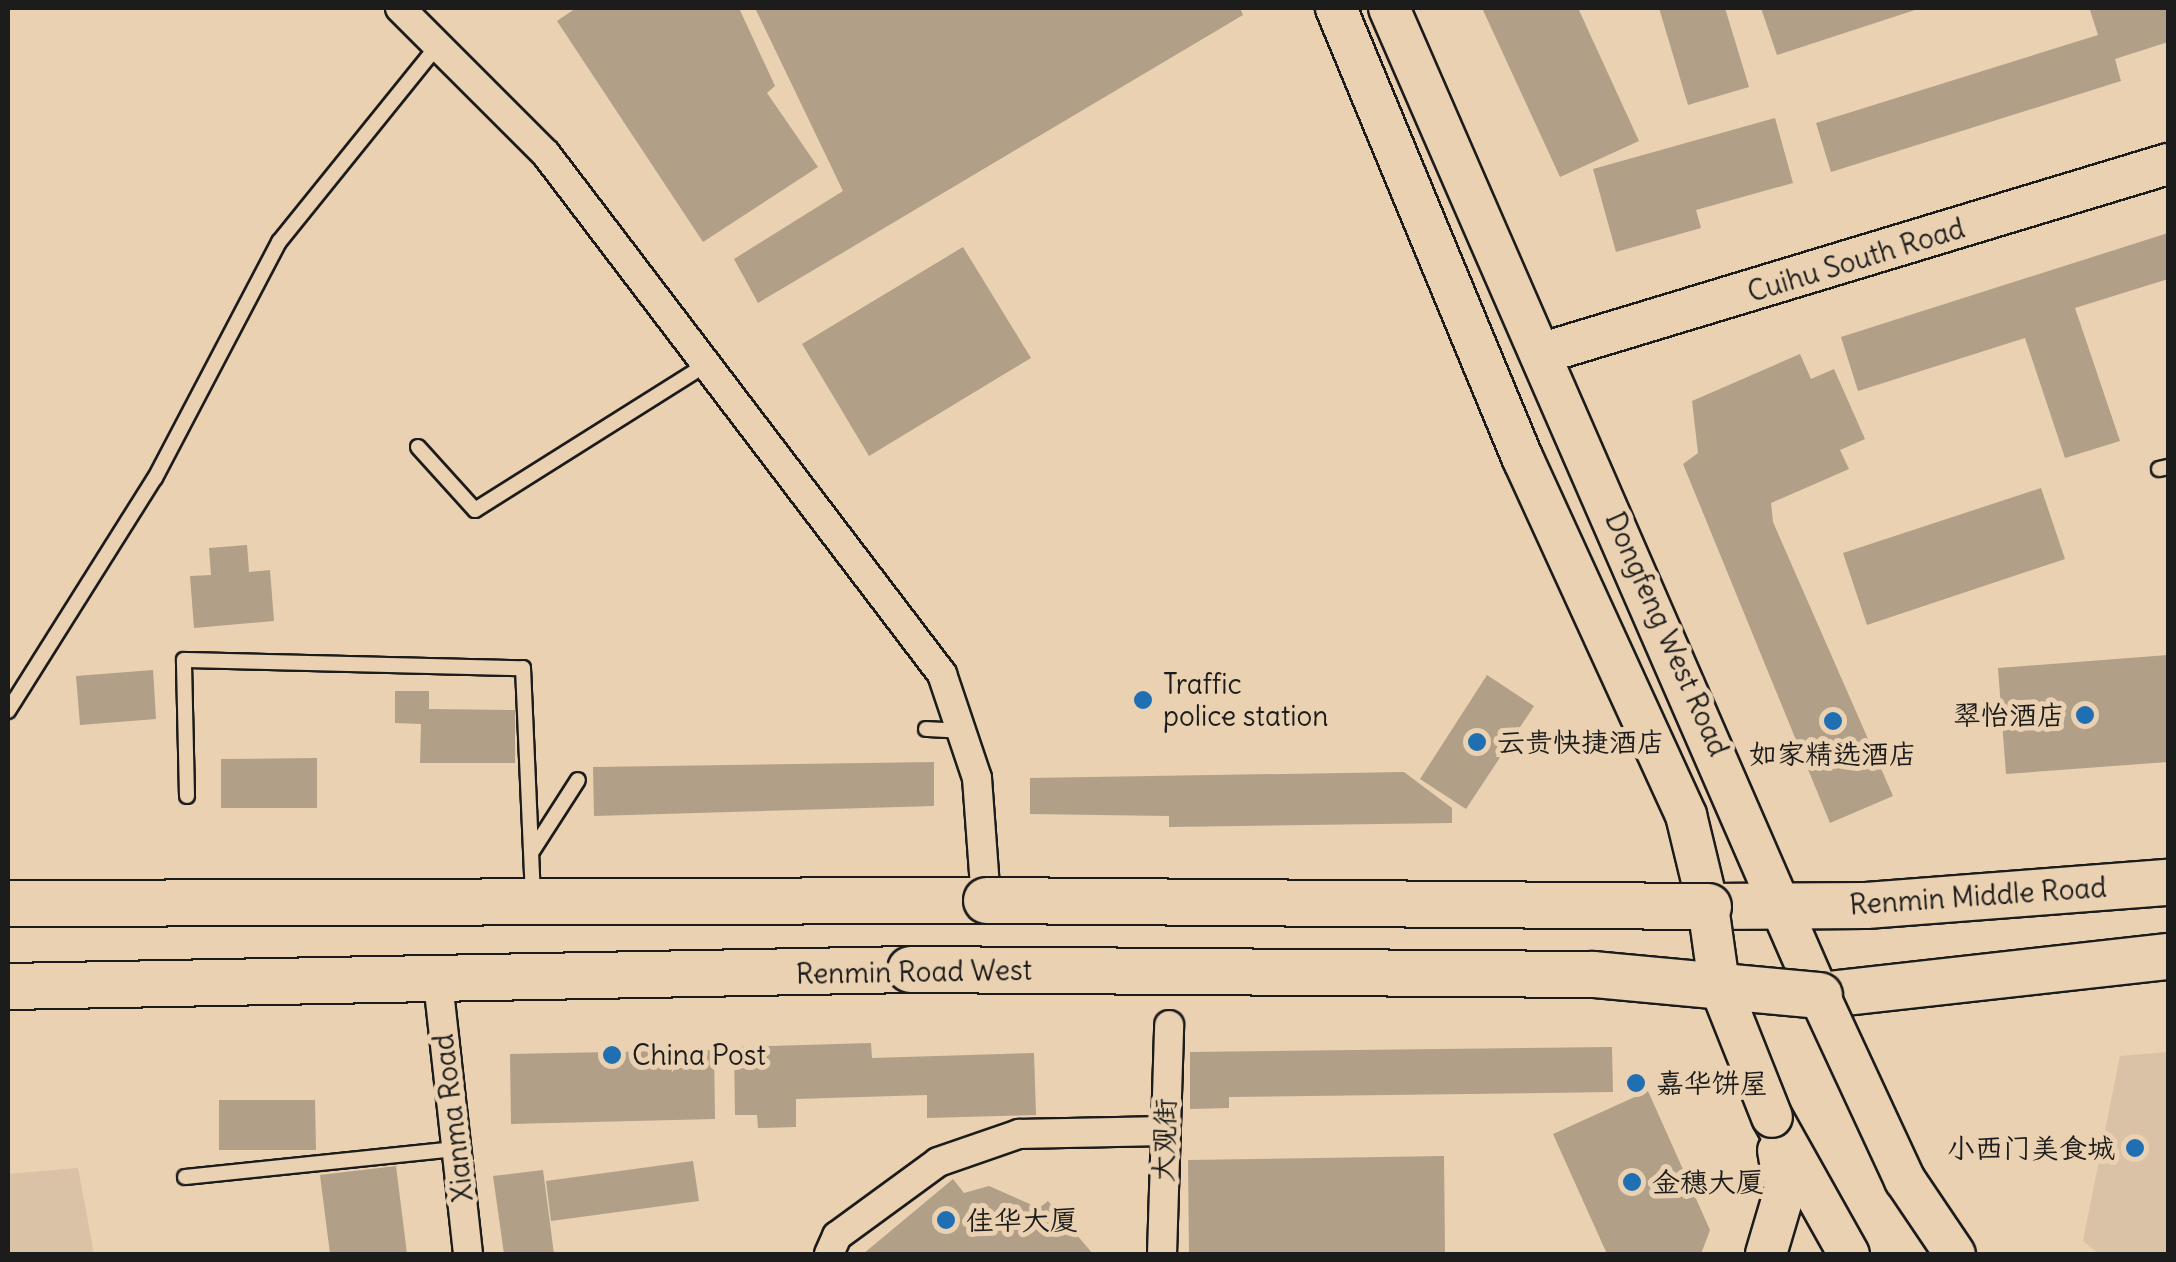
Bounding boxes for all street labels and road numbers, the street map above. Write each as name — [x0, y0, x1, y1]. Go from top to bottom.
street label: Cuihu South Road — [1743, 211, 1969, 309]
street label: Dongfeng West Road — [1598, 507, 1736, 761]
street label: Renmin Middle Road — [1848, 870, 2108, 922]
street label: Renmin Road West — [796, 953, 1032, 991]
street label: Xianma Road — [426, 1032, 480, 1204]
street label: 大观街 — [1146, 1097, 1182, 1183]

